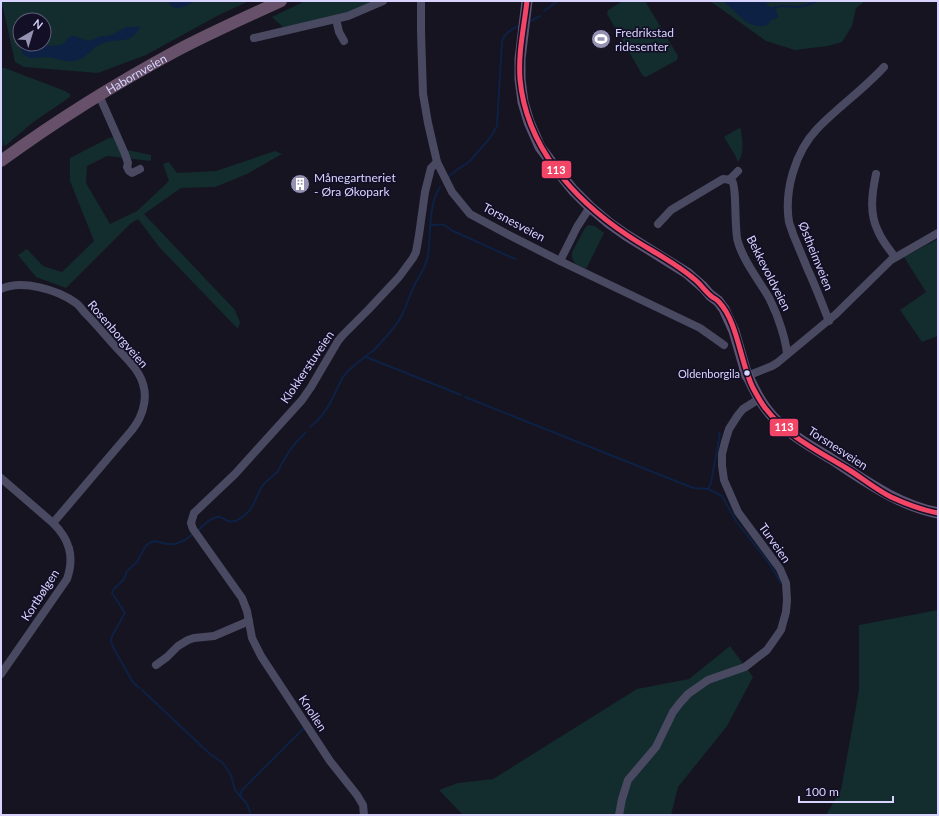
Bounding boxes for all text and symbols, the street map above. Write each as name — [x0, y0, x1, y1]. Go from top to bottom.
north arrow — [12, 12, 52, 52]
text: N — [31, 16, 46, 31]
place label: Fredrikstad ridesenter — [615, 25, 674, 54]
sports icon: Fredrikstad ridesenter — [590, 28, 612, 50]
street label: Habornveien — [103, 50, 169, 97]
line badge: 113 — [541, 160, 572, 179]
text: 113 — [546, 163, 566, 176]
place label: Månegartneriet - Øra Økopark — [314, 170, 396, 199]
building icon: Månegartneriet - Øra Økopark — [289, 173, 311, 195]
street label: Torsnesveien — [480, 199, 548, 245]
street label: Østheimveien — [795, 219, 837, 293]
street label: Bekkevoldveien — [744, 233, 794, 313]
street label: Rosenborgveien — [85, 297, 151, 371]
street label: Klokkerstuveien — [277, 328, 337, 406]
place label: Oldenborgila — [678, 367, 740, 380]
marker: Oldenborgila — [742, 368, 752, 378]
line badge: 113 — [769, 418, 799, 437]
text: 113 — [774, 420, 794, 433]
street label: Torsnesveien — [805, 423, 871, 473]
street label: Turveien — [756, 520, 794, 566]
street label: Kortbølgen — [18, 566, 62, 624]
street label: Knollen — [296, 692, 330, 734]
scale bar — [799, 778, 893, 804]
text: 100 m — [805, 784, 839, 799]

